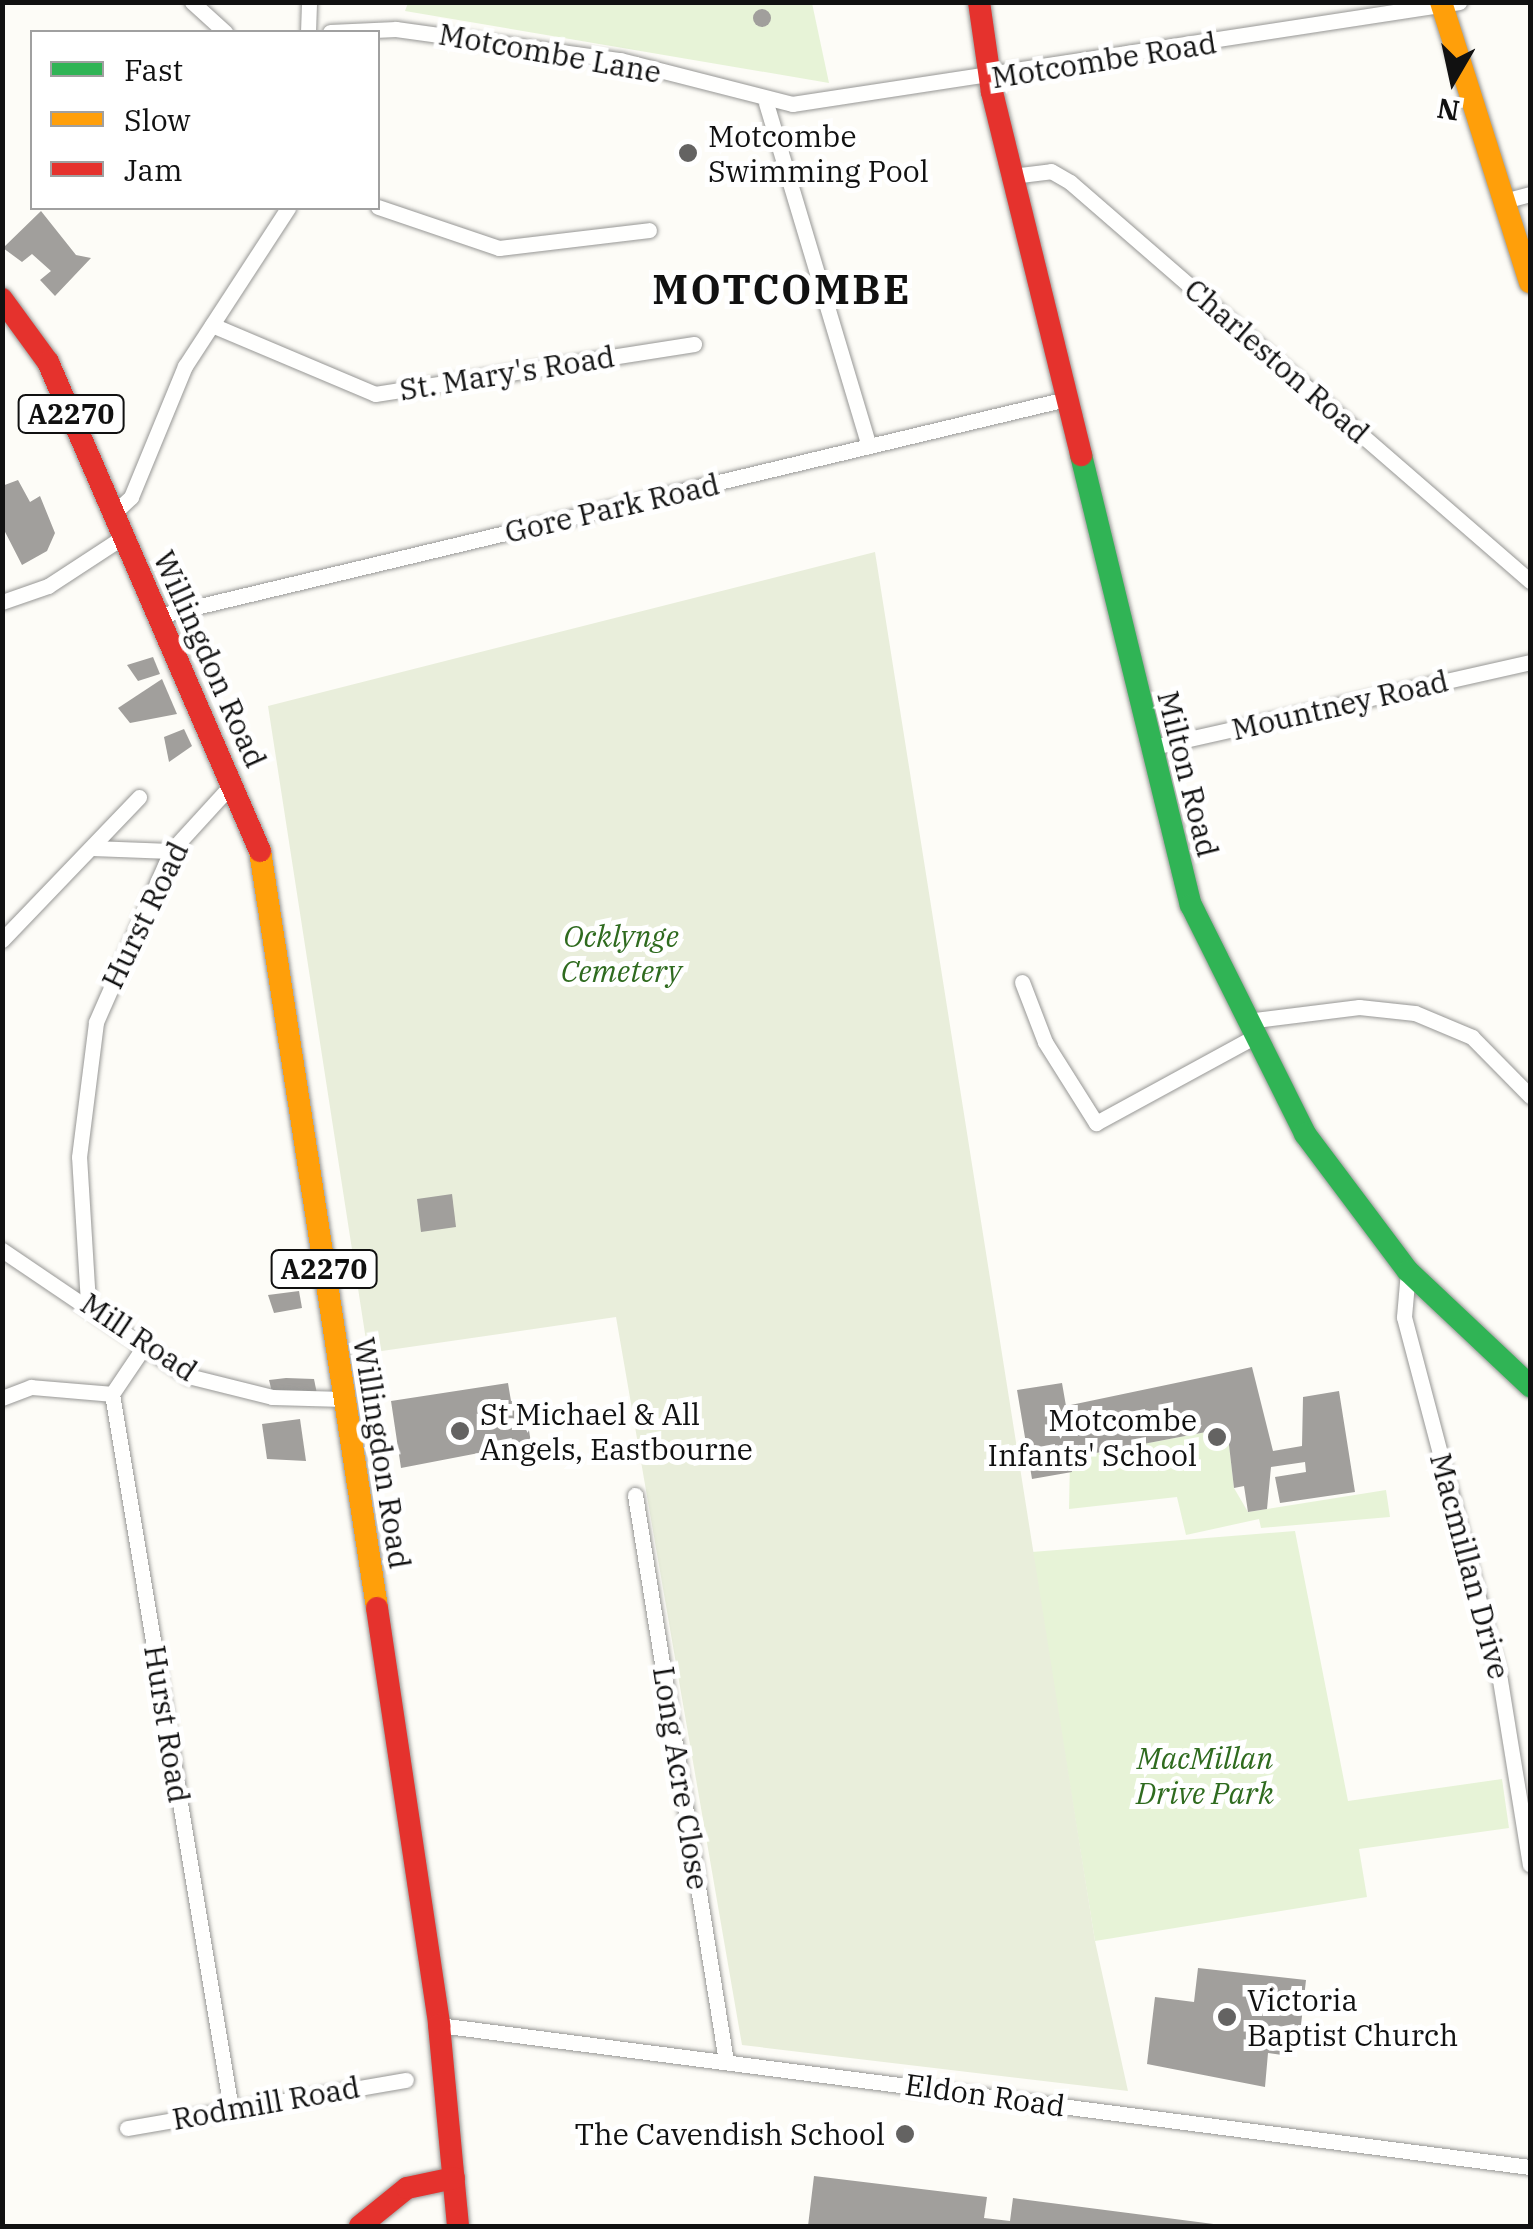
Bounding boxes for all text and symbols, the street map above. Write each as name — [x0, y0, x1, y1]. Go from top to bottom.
street label: Motcombe Lane — [436, 16, 664, 90]
street label: Motcombe Road — [989, 24, 1219, 96]
legend — [30, 30, 380, 210]
north arrow — [1403, 30, 1503, 130]
text: Fast — [124, 50, 183, 89]
text: N — [1434, 90, 1462, 130]
text: Slow — [124, 100, 191, 139]
place label: Motcombe Swimming Pool — [708, 118, 929, 188]
marker: Motcombe Swimming Pool — [677, 142, 699, 164]
text: Jam — [124, 150, 183, 189]
district label: MOTCOMBE — [652, 265, 912, 313]
street label: Charleston Road — [1177, 271, 1377, 451]
street label: St. Mary's Road — [397, 338, 617, 408]
road number: A2270 — [16, 391, 126, 437]
street label: Gore Park Road — [501, 466, 723, 550]
street label: Willingdon Road — [146, 545, 274, 773]
street label: Mountney Road — [1228, 663, 1452, 747]
street label: Milton Road — [1150, 687, 1226, 861]
street label: Hurst Road — [94, 836, 196, 994]
park label: Ocklynge Cemetery — [561, 918, 681, 988]
road number: A2270 — [269, 1246, 379, 1292]
street label: Mill Road — [74, 1285, 204, 1389]
street label: Willingdon Road — [346, 1335, 418, 1571]
place label: St Michael & All Angels, Eastbourne — [480, 1396, 753, 1466]
place label: Motcombe Infants' School — [988, 1402, 1197, 1472]
marker: St Michael & All Angels, Eastbourne — [449, 1420, 471, 1442]
marker: Motcombe Infants' School — [1206, 1426, 1228, 1448]
street label: Macmillan Drive — [1423, 1449, 1517, 1683]
street label: Hurst Road — [137, 1643, 197, 1805]
street label: Long Acre Close — [646, 1664, 716, 1892]
park label: MacMillan Drive Park — [1136, 1740, 1274, 1810]
place label: Victoria Baptist Church — [1247, 1982, 1458, 2052]
marker: Victoria Baptist Church — [1216, 2006, 1238, 2028]
street label: Eldon Road — [903, 2066, 1067, 2124]
street label: Rodmill Road — [169, 2069, 363, 2137]
place label: The Cavendish School — [575, 2116, 885, 2152]
marker: The Cavendish School — [894, 2123, 916, 2145]

